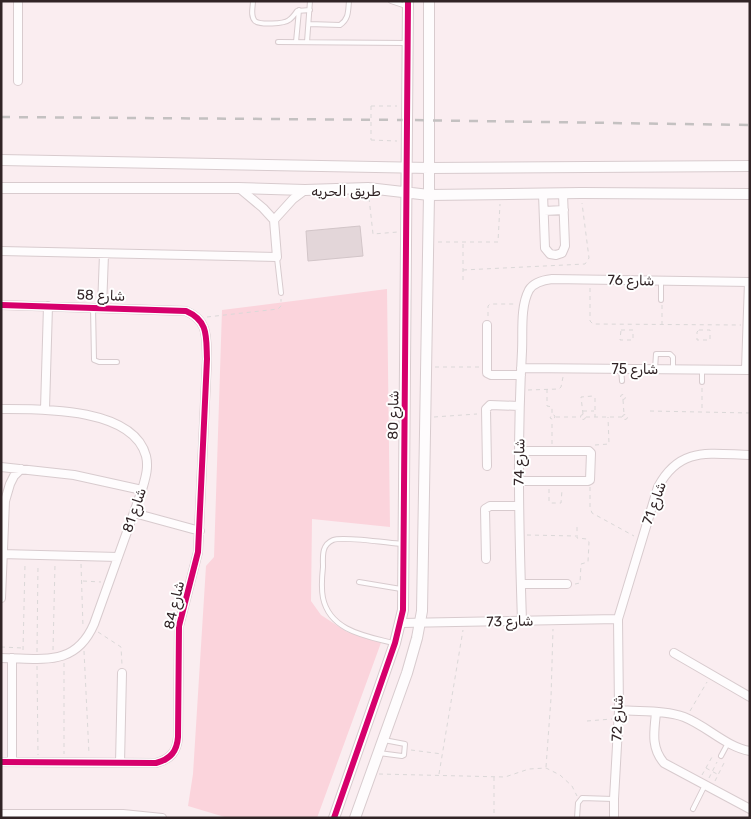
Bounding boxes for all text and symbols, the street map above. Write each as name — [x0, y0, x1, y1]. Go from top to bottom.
street label: طريق الحريه — [311, 183, 381, 200]
street label: شارع 76 — [607, 272, 655, 291]
street label: شارع 58 — [76, 286, 126, 307]
street label: شارع 75 — [612, 361, 658, 380]
street label: شارع 80 — [385, 390, 404, 440]
street label: شارع 74 — [511, 438, 530, 486]
street label: شارع 71 — [639, 479, 672, 528]
street label: شارع 81 — [119, 486, 152, 535]
street label: شارع 84 — [161, 579, 190, 631]
street label: شارع 73 — [486, 613, 534, 632]
street label: شارع 72 — [608, 694, 629, 742]

